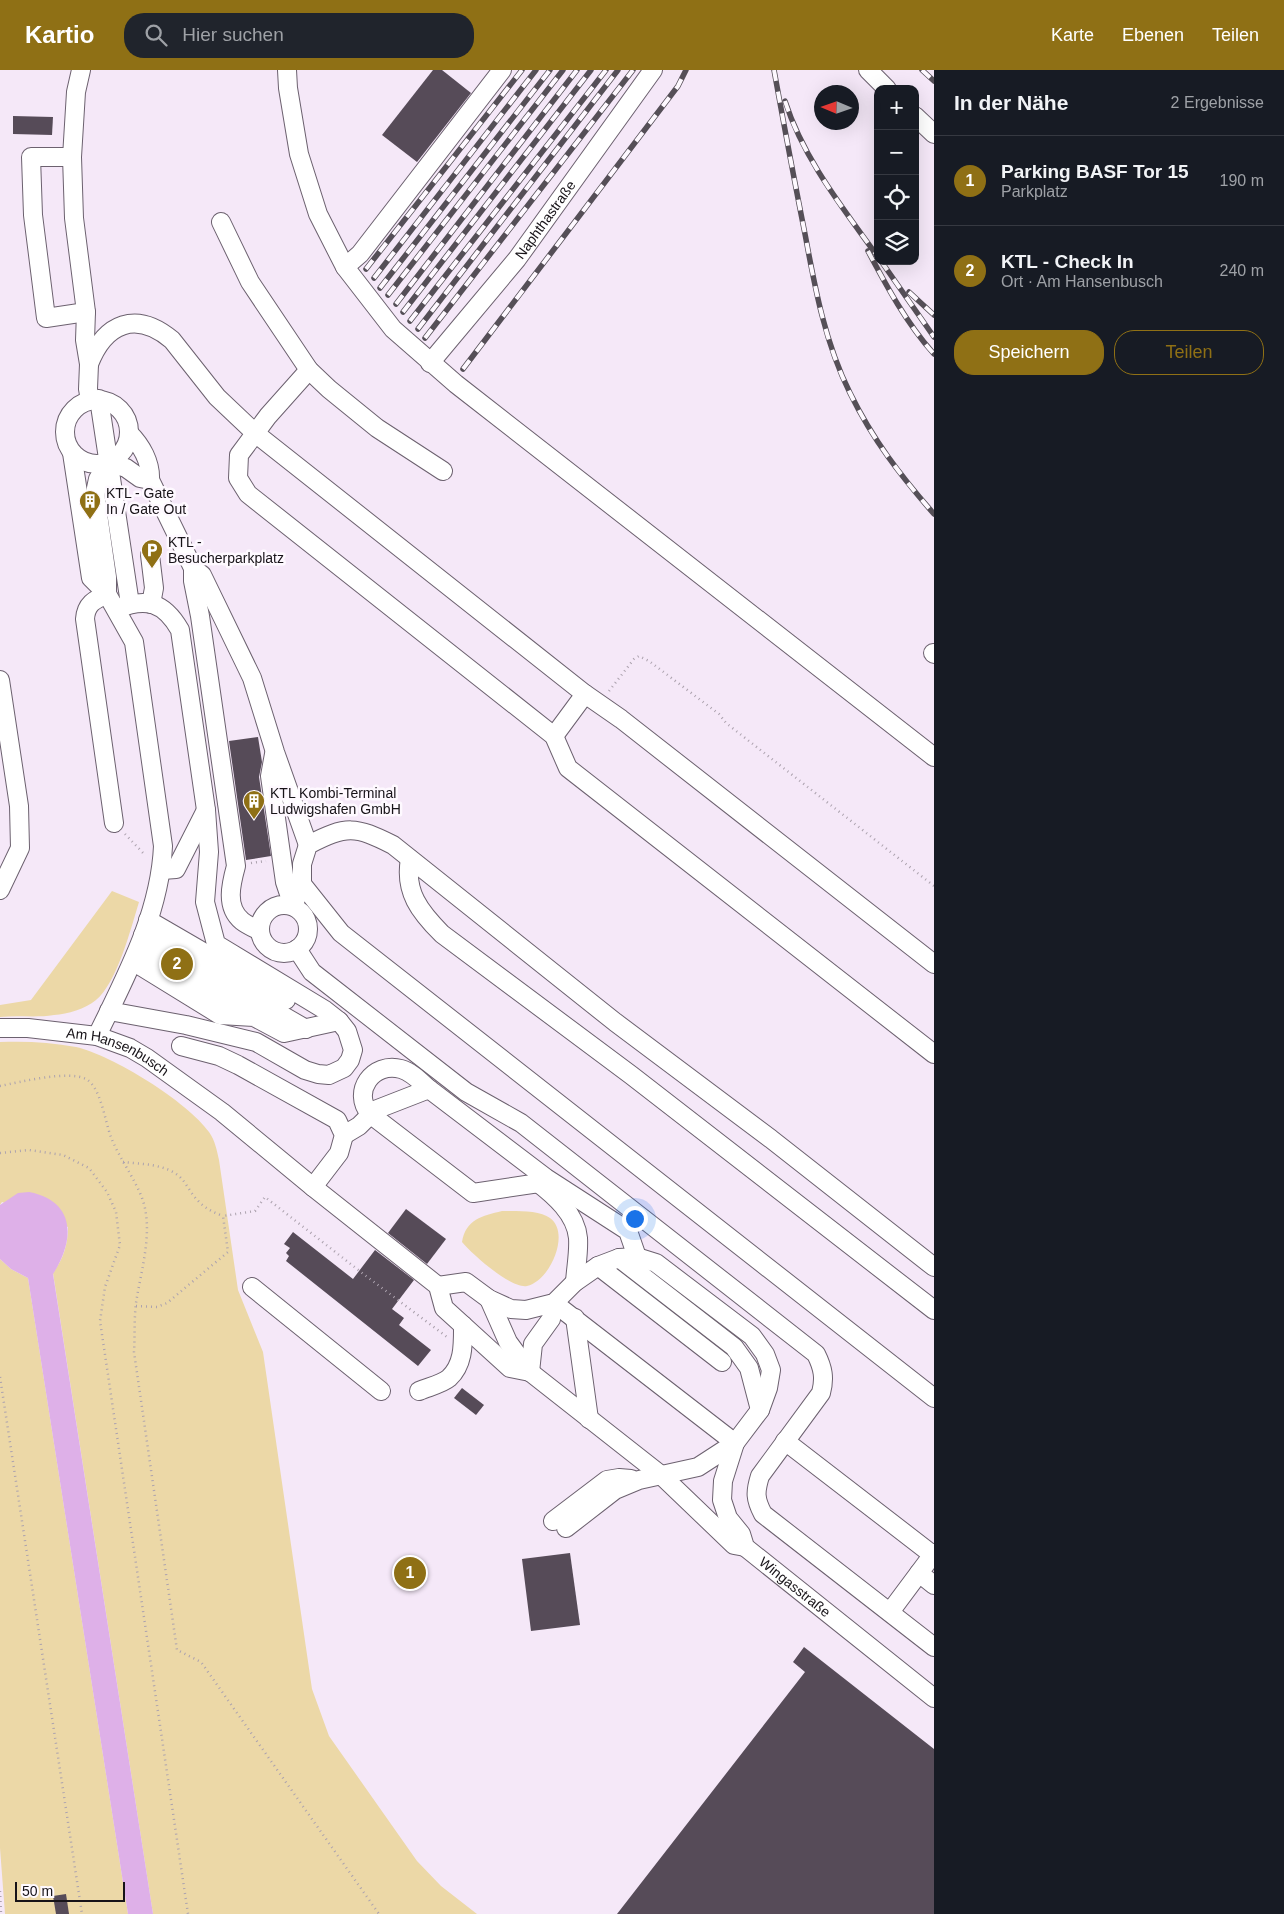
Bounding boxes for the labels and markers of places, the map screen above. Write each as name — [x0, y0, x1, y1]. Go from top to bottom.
place label: KTL - Gate In / Gate Out — [106, 485, 186, 517]
building icon: KTL - Gate In / Gate Out — [78, 489, 102, 520]
place label: KTL - Besucherparkplatz — [168, 534, 284, 566]
parking icon: KTL - Besucherparkplatz — [140, 538, 164, 569]
place label: KTL Kombi-Terminal Ludwigshafen GmbH — [270, 785, 401, 817]
building icon: KTL Kombi-Terminal Ludwigshafen GmbH — [242, 789, 266, 820]
pin: 2 — [161, 945, 193, 983]
pin: 1 — [394, 1554, 426, 1592]

